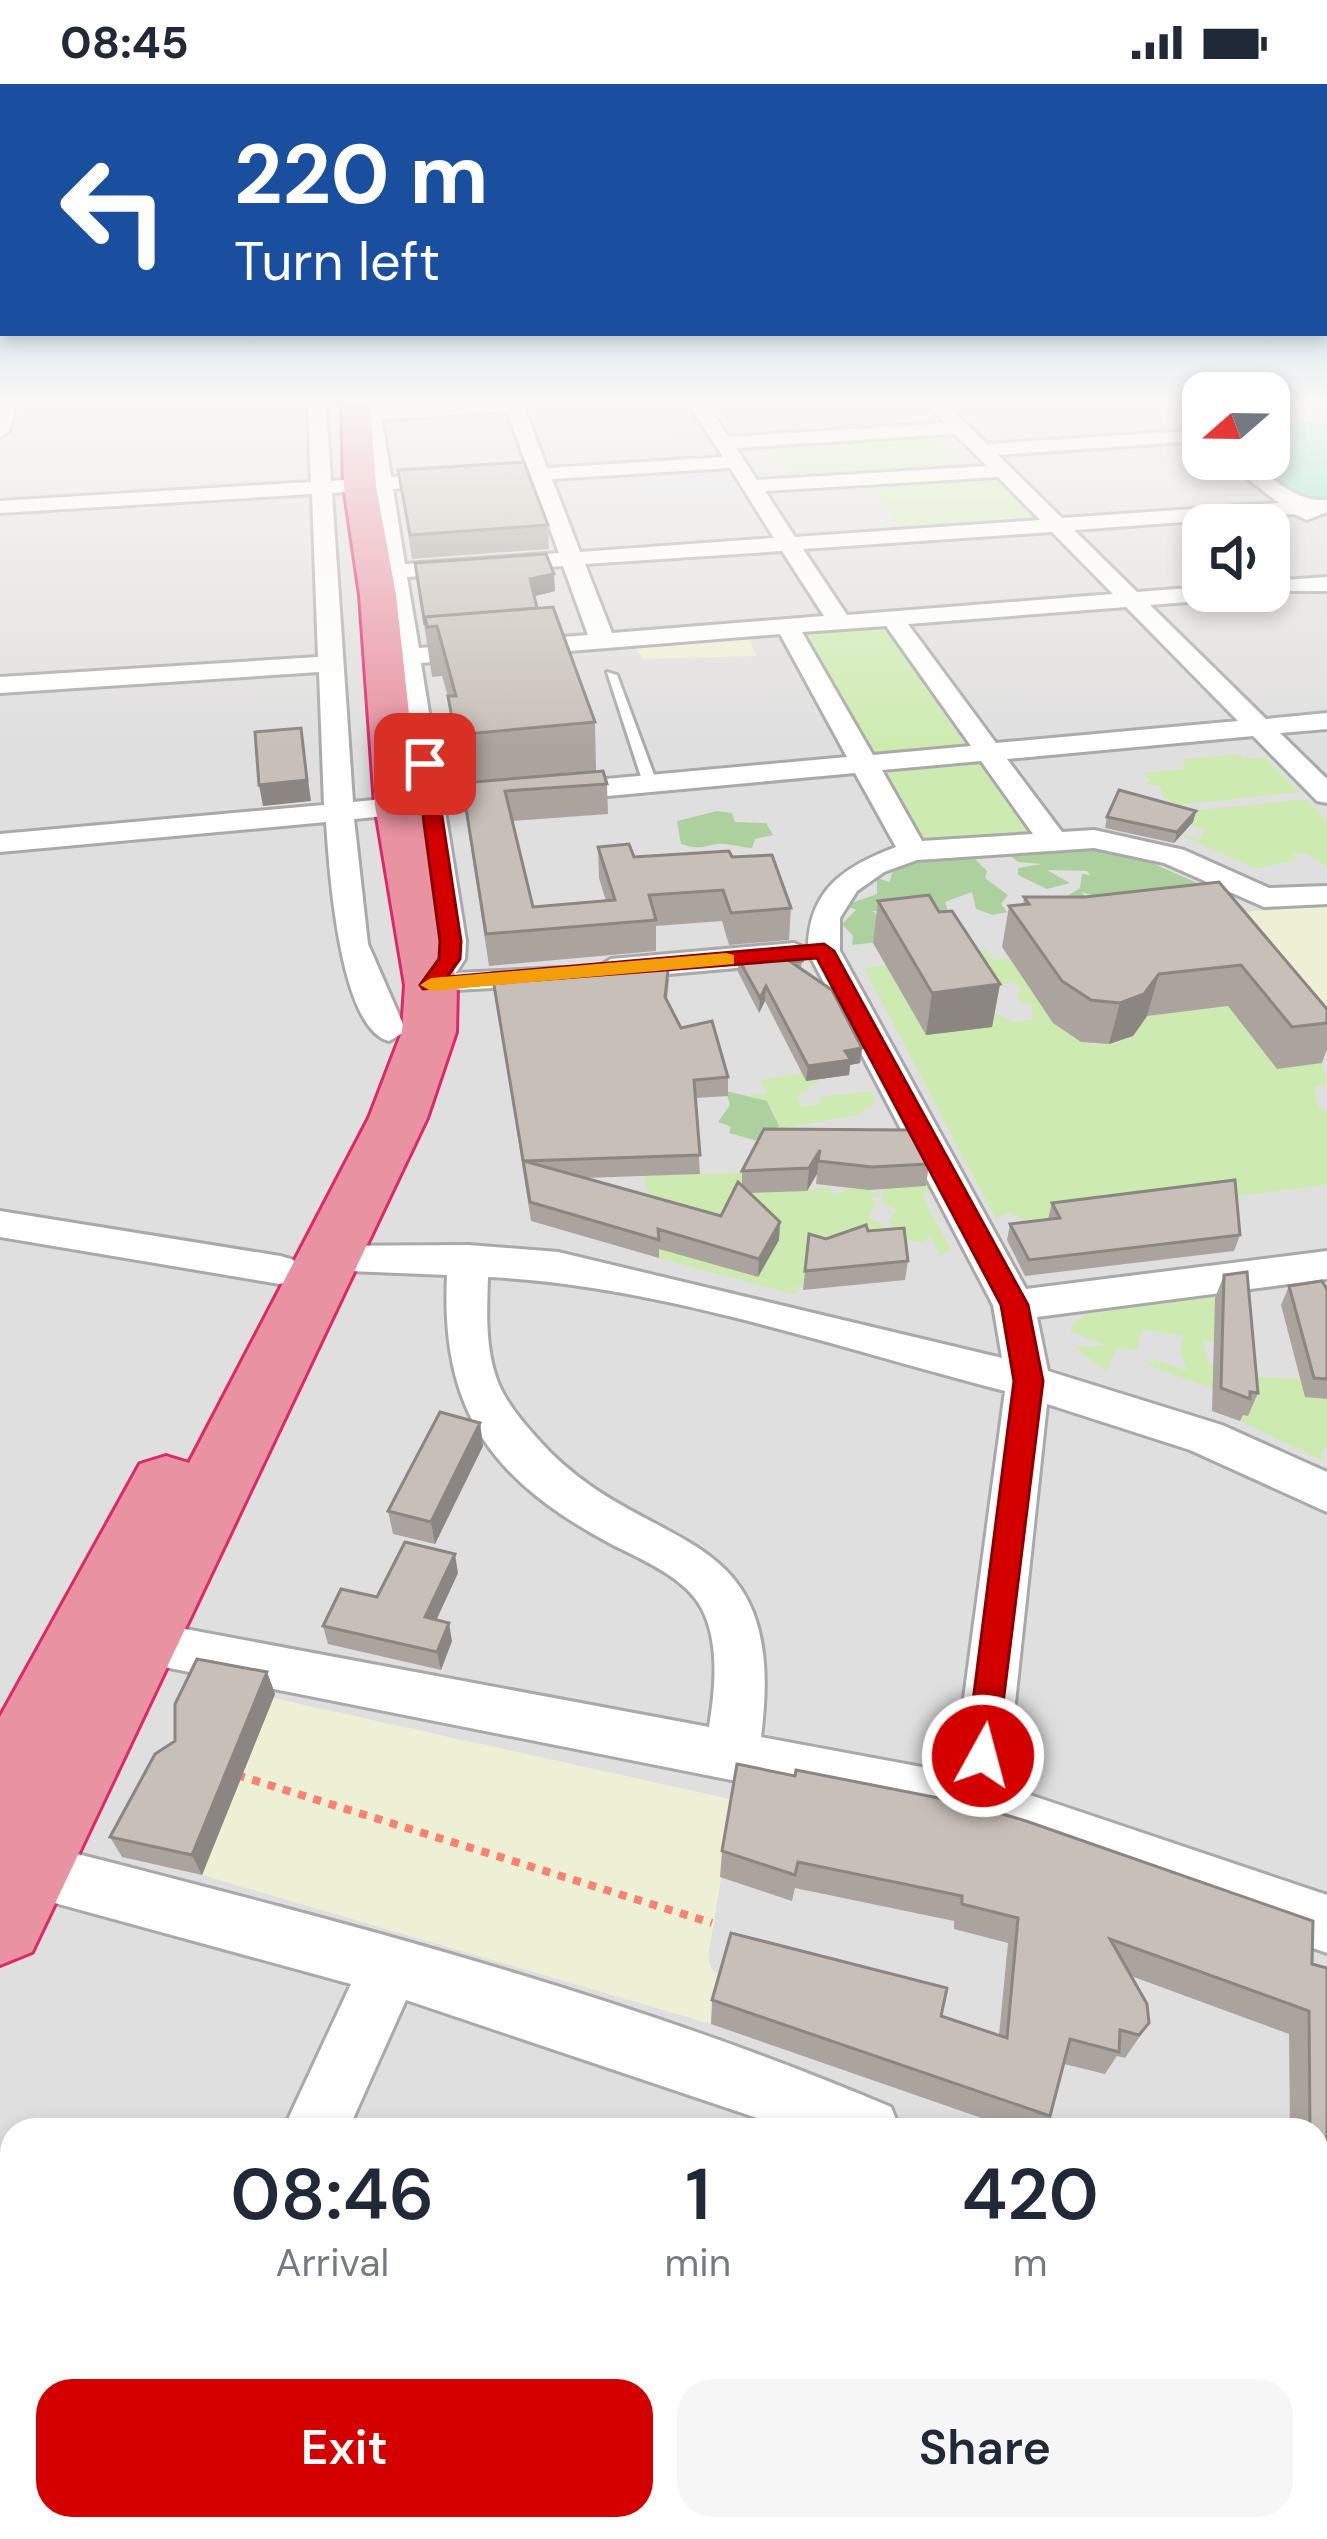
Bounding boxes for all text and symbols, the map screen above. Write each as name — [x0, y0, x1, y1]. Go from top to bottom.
text: 08:45 — [60, 13, 189, 72]
text: 220 m — [234, 120, 489, 229]
icon: left — [36, 132, 192, 288]
text: Turn left — [234, 226, 440, 297]
north arrow — [1182, 372, 1290, 480]
map controls — [1182, 372, 1290, 612]
button: sound — [1182, 504, 1290, 612]
pin — [374, 713, 476, 815]
icon: arrive — [392, 731, 458, 797]
position arrow — [920, 1693, 1046, 1819]
text: 08:46 — [230, 2148, 434, 2241]
text: 1 — [685, 2148, 710, 2241]
text: 420 — [961, 2148, 1099, 2241]
text: Arrival — [275, 2237, 389, 2288]
text: min — [665, 2237, 731, 2288]
text: m — [1013, 2237, 1047, 2288]
button: Exit — [36, 2379, 653, 2517]
button: Share — [677, 2379, 1293, 2517]

